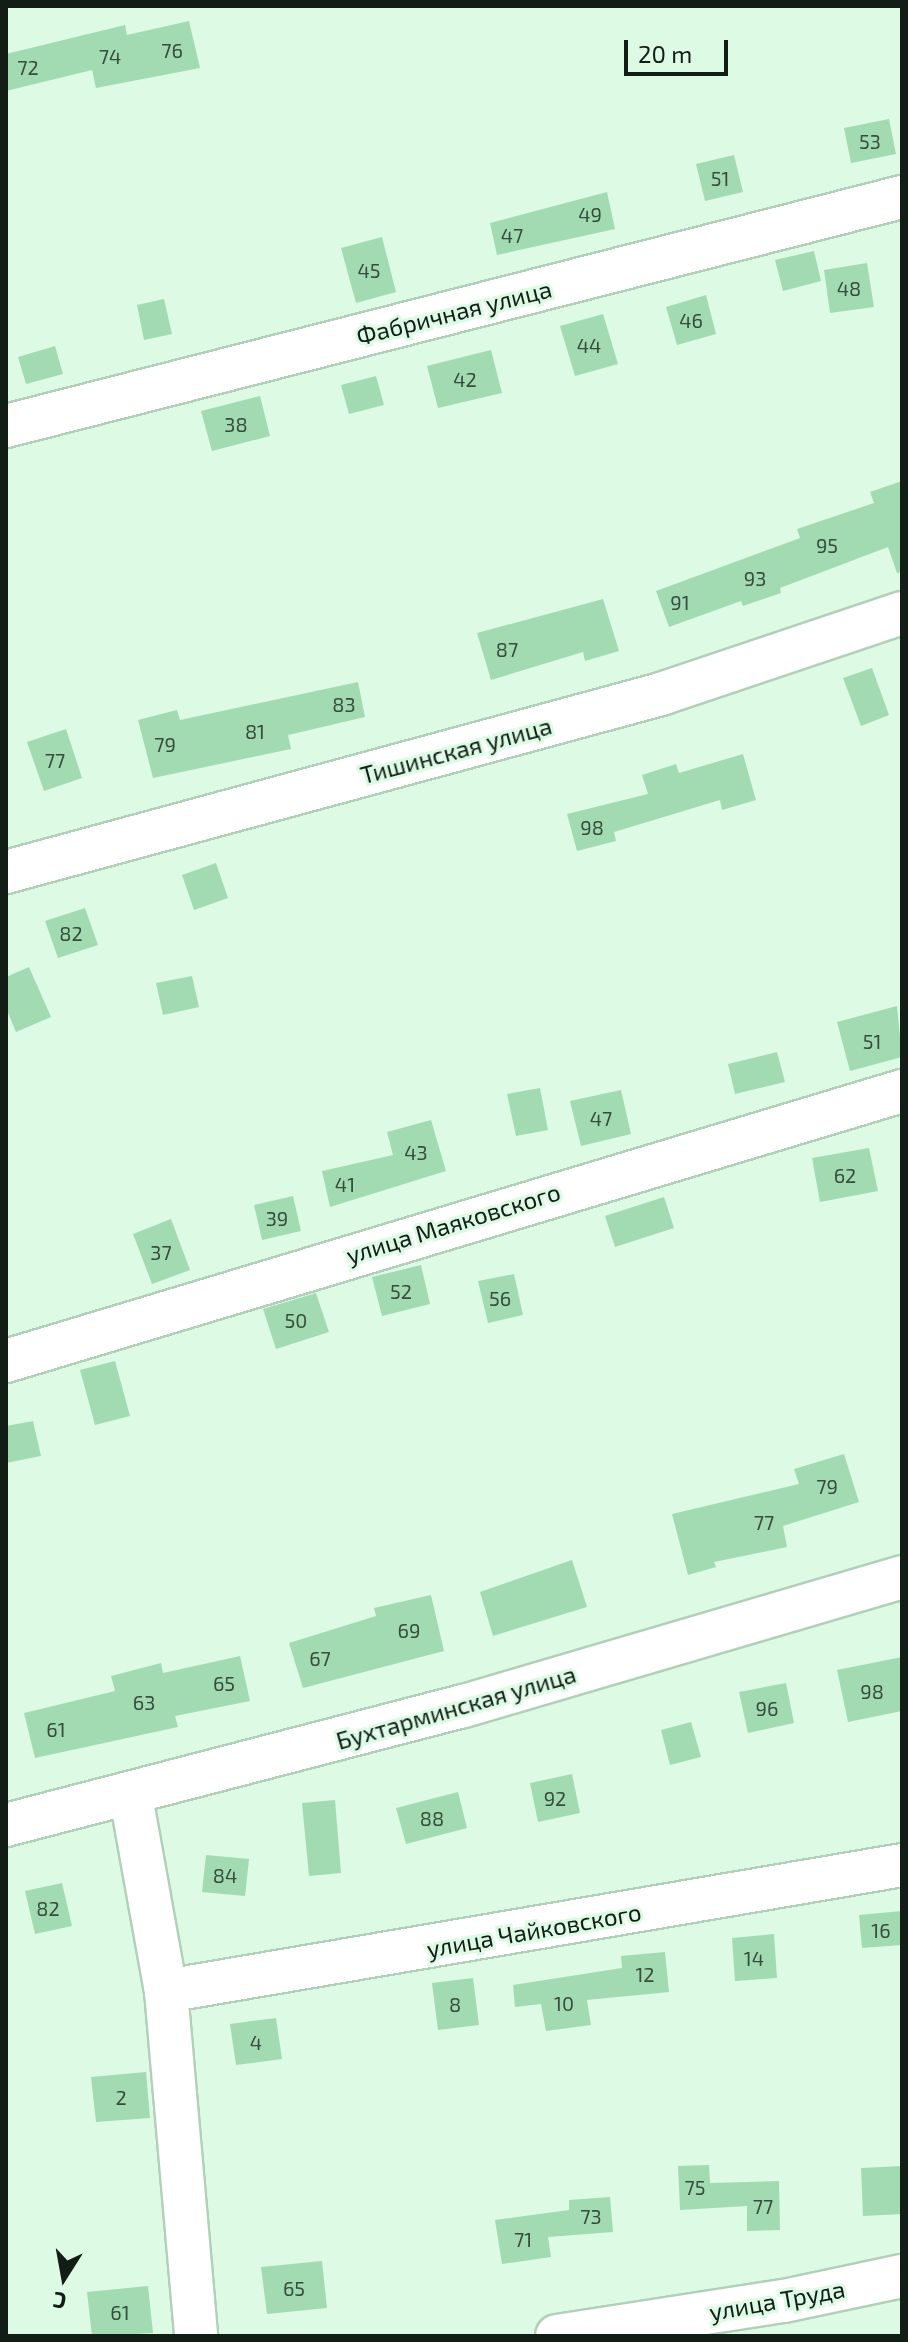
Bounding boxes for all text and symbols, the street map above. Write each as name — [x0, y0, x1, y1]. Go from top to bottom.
scale bar — [628, 24, 732, 74]
house number: 76 — [161, 38, 183, 62]
text: 20 m — [638, 39, 692, 68]
house number: 74 — [99, 44, 121, 68]
house number: 72 — [17, 55, 39, 79]
house number: 53 — [859, 129, 881, 153]
house number: 51 — [711, 166, 729, 190]
house number: 49 — [578, 202, 602, 226]
house number: 47 — [501, 223, 523, 247]
house number: 45 — [357, 258, 381, 282]
street label: Фабричная улица — [353, 274, 555, 350]
house number: 48 — [837, 276, 861, 300]
house number: 46 — [679, 308, 703, 332]
house number: 44 — [577, 333, 601, 357]
house number: 42 — [453, 367, 477, 391]
house number: 38 — [224, 412, 248, 436]
house number: 95 — [816, 533, 838, 557]
house number: 93 — [744, 566, 766, 590]
house number: 91 — [670, 590, 690, 614]
house number: 87 — [496, 637, 518, 661]
house number: 83 — [332, 692, 356, 716]
street label: Тишинская улица — [357, 711, 555, 789]
house number: 81 — [245, 719, 265, 743]
house number: 79 — [154, 732, 176, 756]
house number: 77 — [45, 748, 65, 772]
house number: 98 — [580, 815, 604, 839]
house number: 82 — [59, 921, 83, 945]
house number: 51 — [863, 1029, 881, 1053]
house number: 47 — [590, 1106, 612, 1130]
house number: 43 — [404, 1140, 428, 1164]
house number: 62 — [834, 1163, 856, 1187]
house number: 41 — [335, 1172, 355, 1196]
street label: улица Маяковского — [342, 1177, 564, 1269]
house number: 39 — [266, 1206, 288, 1230]
house number: 37 — [150, 1240, 172, 1264]
house number: 52 — [390, 1279, 412, 1303]
house number: 56 — [489, 1286, 511, 1310]
house number: 50 — [285, 1308, 307, 1332]
house number: 79 — [816, 1474, 838, 1498]
house number: 77 — [754, 1510, 774, 1534]
house number: 69 — [398, 1618, 420, 1642]
house number: 67 — [309, 1646, 331, 1670]
street label: Бухтарминская улица — [333, 1659, 579, 1755]
house number: 65 — [213, 1671, 235, 1695]
house number: 98 — [860, 1679, 884, 1703]
house number: 63 — [133, 1690, 155, 1714]
house number: 96 — [756, 1696, 778, 1720]
house number: 61 — [46, 1717, 66, 1741]
house number: 92 — [544, 1786, 566, 1810]
house number: 88 — [420, 1806, 444, 1830]
house number: 84 — [213, 1863, 237, 1887]
house number: 82 — [36, 1896, 60, 1920]
street label: улица Чайковского — [424, 1897, 644, 1963]
house number: 16 — [871, 1918, 891, 1942]
house number: 14 — [744, 1946, 764, 1970]
house number: 12 — [635, 1962, 655, 1986]
house number: 10 — [554, 1991, 574, 2015]
house number: 8 — [449, 1992, 461, 2016]
house number: 4 — [250, 2030, 262, 2054]
house number: 2 — [115, 2085, 127, 2109]
house number: 75 — [685, 2175, 705, 2199]
house number: 77 — [753, 2194, 773, 2218]
house number: 73 — [580, 2204, 602, 2228]
house number: 71 — [514, 2227, 532, 2251]
north arrow — [24, 2238, 104, 2318]
street label: улица Труда — [707, 2274, 847, 2326]
house number: 65 — [283, 2276, 305, 2300]
text: С — [51, 2288, 68, 2316]
house number: 61 — [110, 2300, 130, 2324]

